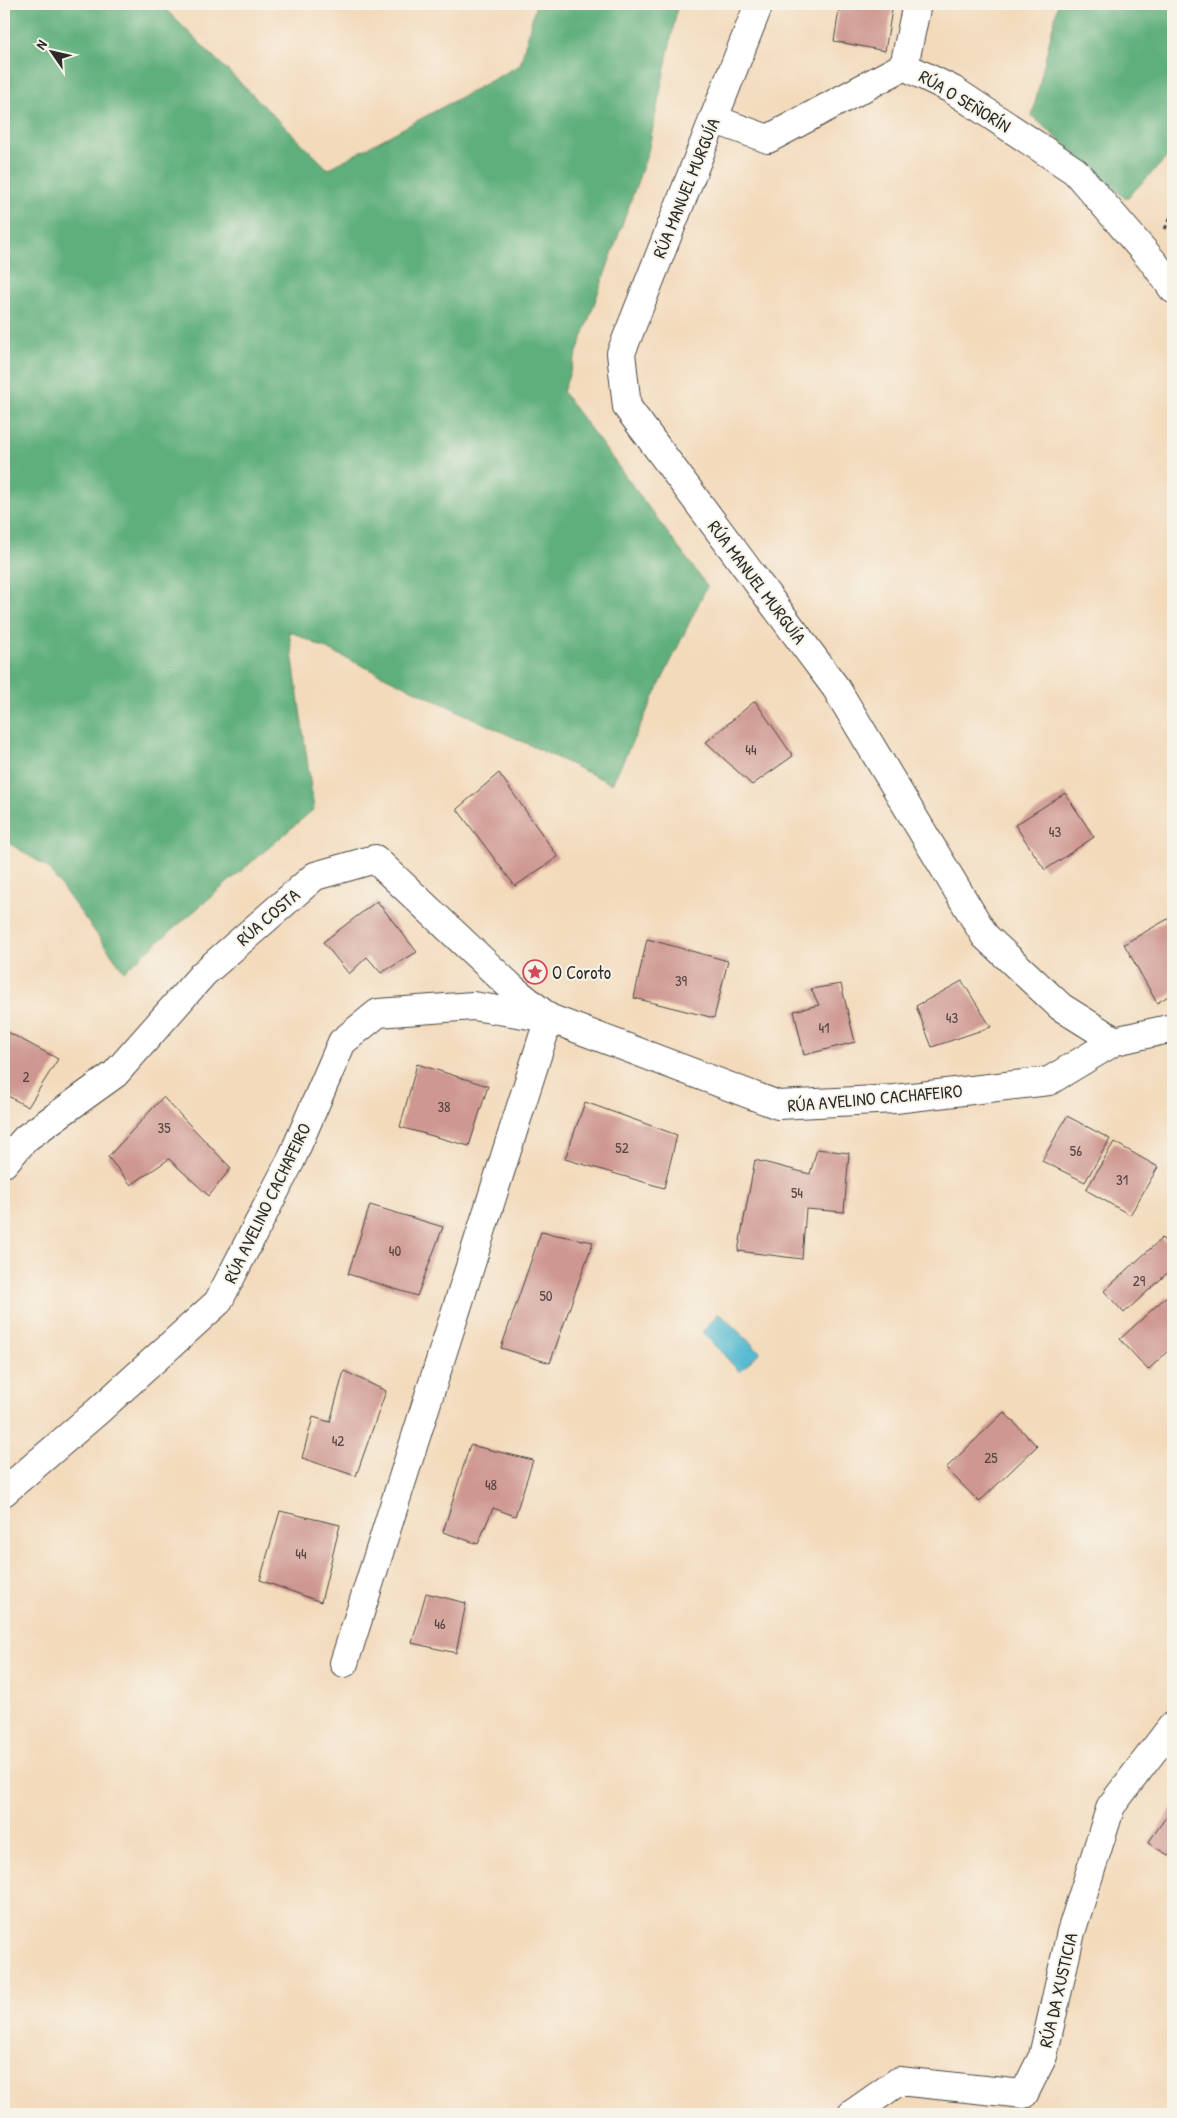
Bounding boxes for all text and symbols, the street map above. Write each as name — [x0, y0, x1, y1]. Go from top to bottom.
north arrow — [28, 28, 78, 78]
text: N — [31, 36, 51, 53]
street label: RÚA O SEÑORÍN — [914, 64, 1016, 138]
street label: RÚA MANUEL MURGUÍA — [646, 114, 726, 262]
street label: RÚA MANUEL MURGUÍA — [702, 515, 812, 649]
house number: 44 — [745, 739, 757, 760]
house number: 43 — [1049, 821, 1061, 842]
street label: RÚA COSTA — [231, 882, 305, 951]
place icon: O Coroto — [522, 959, 548, 985]
place label: O Coroto — [552, 960, 611, 985]
house number: 39 — [675, 970, 688, 991]
house number: 43 — [946, 1007, 958, 1028]
house number: 41 — [818, 1017, 830, 1038]
house number: 2 — [22, 1066, 30, 1087]
street label: RÚA AVELINO CACHAFEIRO — [787, 1078, 963, 1118]
house number: 38 — [437, 1096, 451, 1117]
house number: 35 — [157, 1117, 171, 1138]
street label: RÚA AVELINO CACHAFEIRO — [217, 1119, 317, 1287]
house number: 52 — [615, 1137, 629, 1158]
house number: 56 — [1070, 1140, 1082, 1161]
house number: 31 — [1116, 1169, 1128, 1190]
house number: 54 — [791, 1182, 803, 1203]
house number: 40 — [389, 1240, 401, 1261]
house number: 29 — [1133, 1270, 1146, 1291]
house number: 50 — [539, 1285, 553, 1306]
house number: 42 — [332, 1430, 344, 1451]
house number: 25 — [984, 1447, 998, 1468]
house number: 48 — [485, 1474, 497, 1495]
house number: 44 — [295, 1543, 307, 1564]
house number: 46 — [434, 1613, 446, 1634]
street label: RÚA DA XUSTICIA — [1033, 1930, 1083, 2050]

